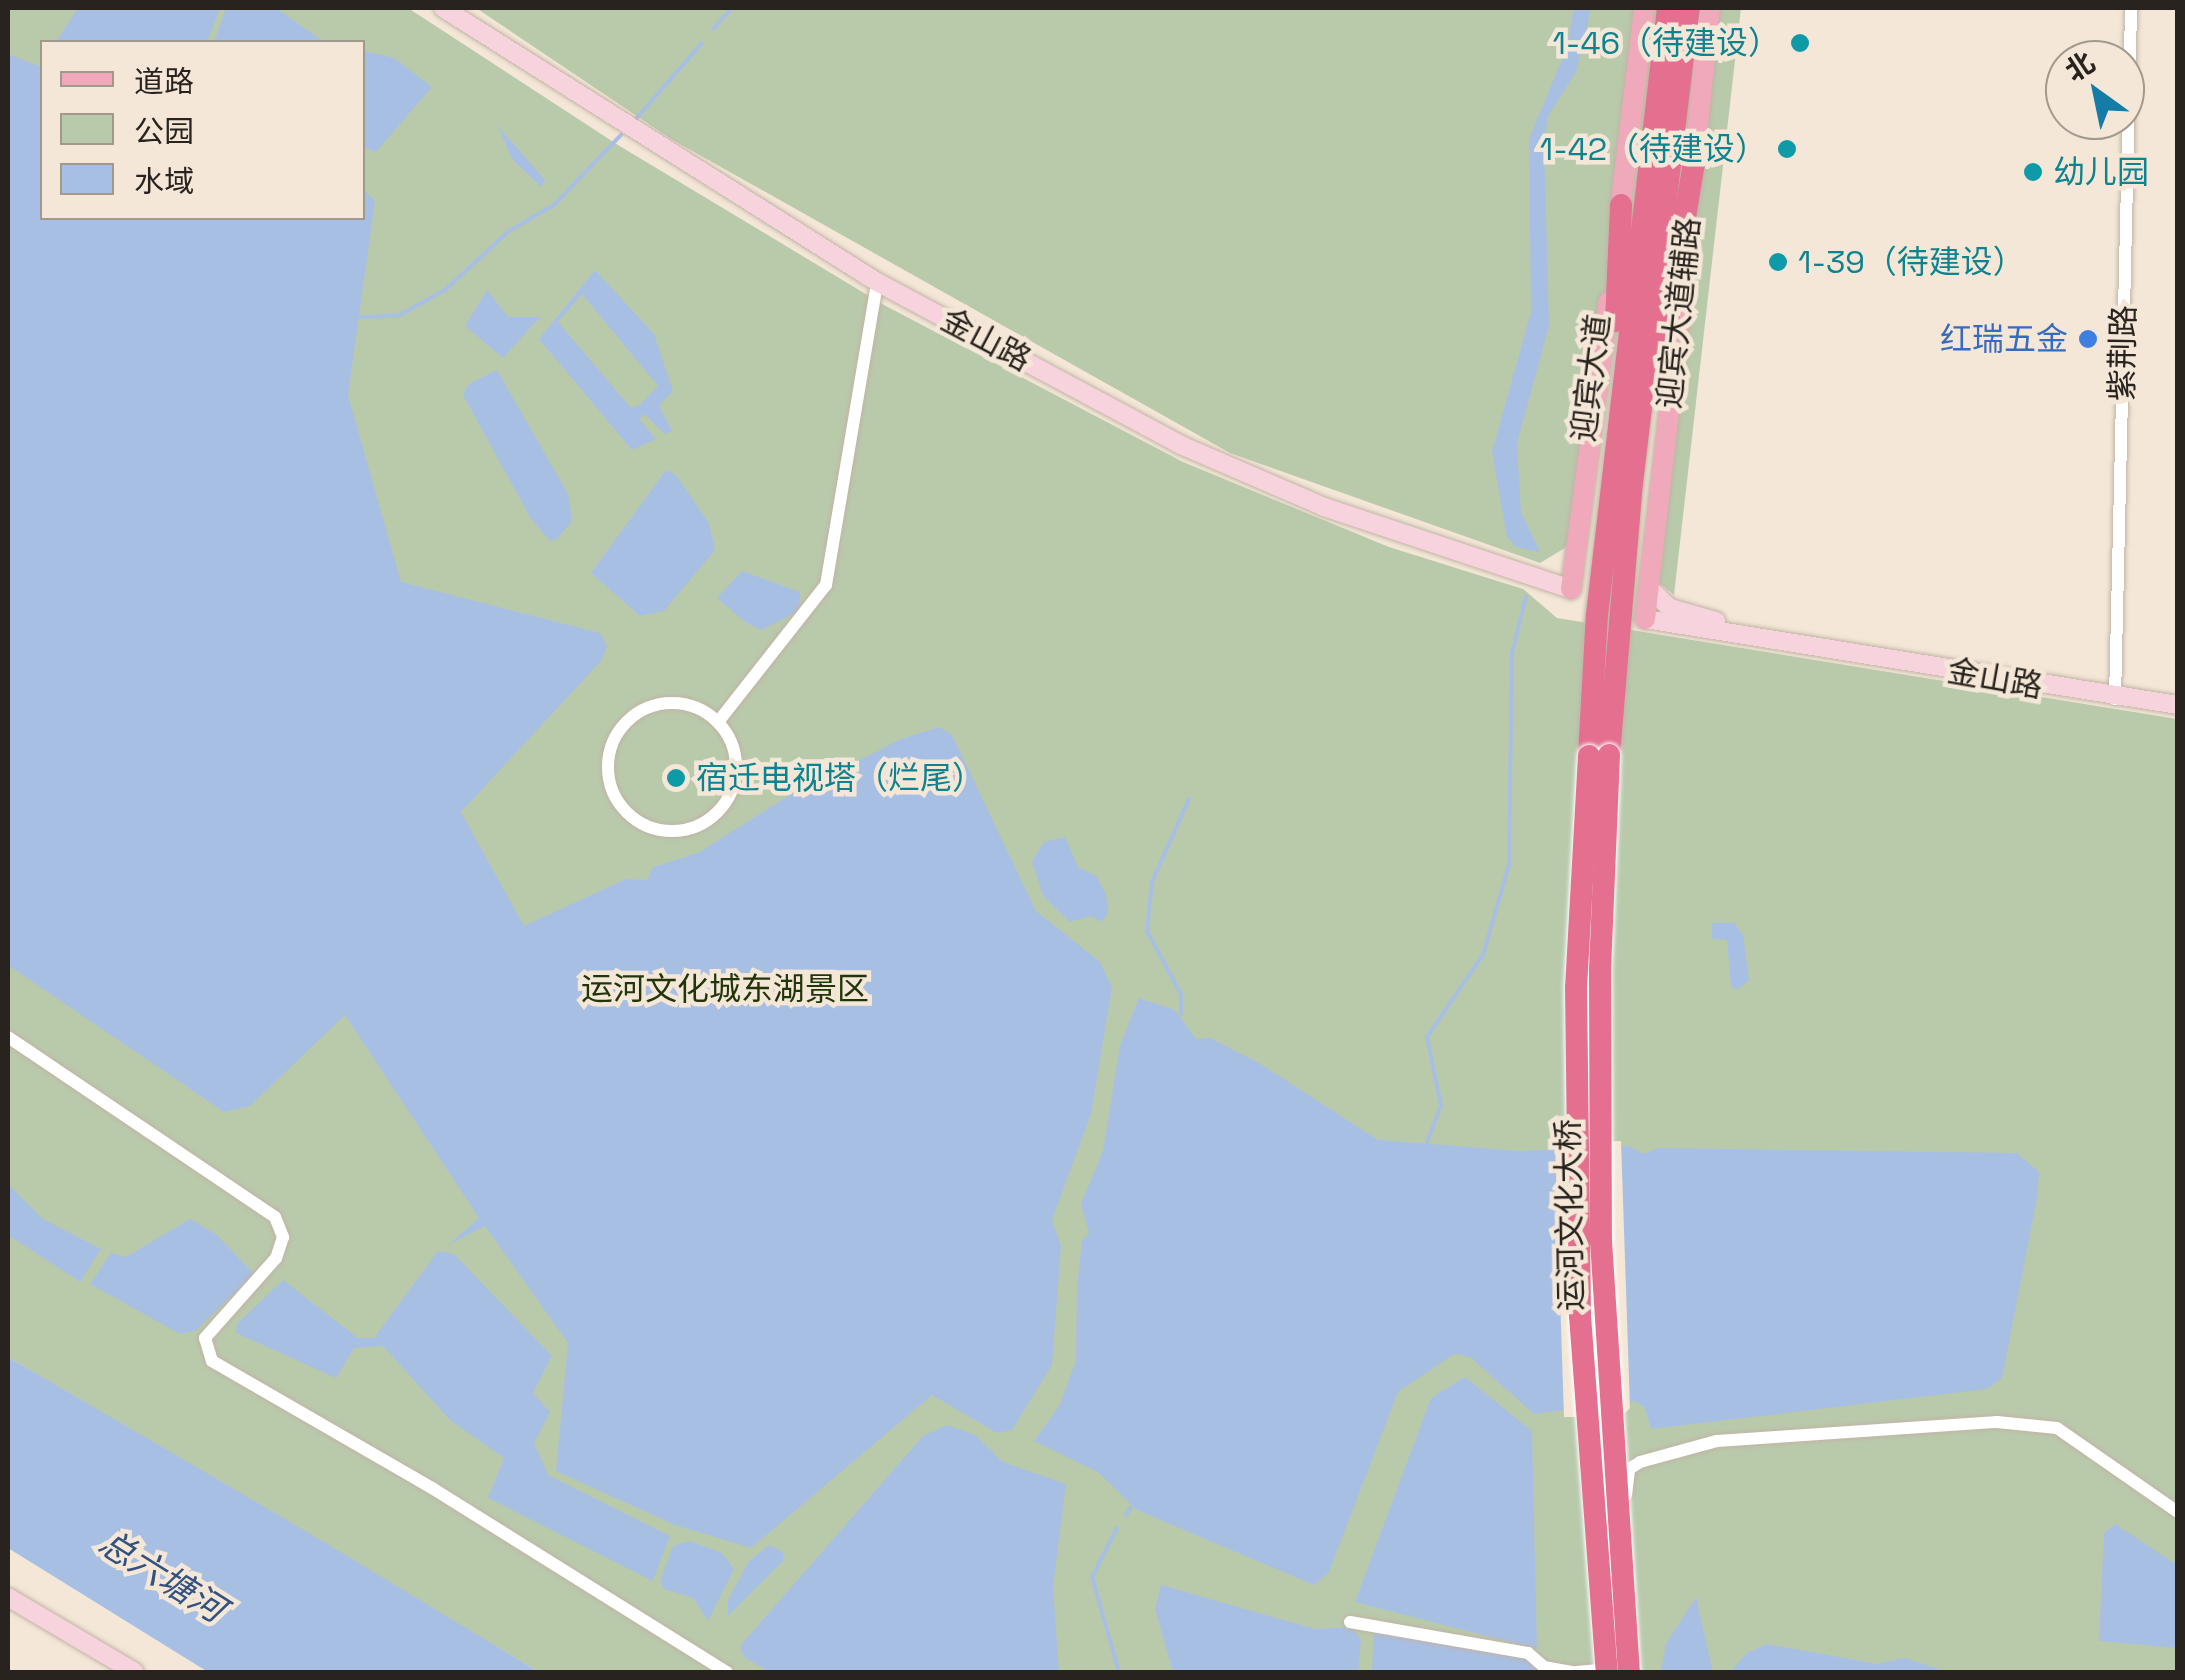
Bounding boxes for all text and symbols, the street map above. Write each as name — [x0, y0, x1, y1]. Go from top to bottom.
place label: 1-46（待建设） — [1552, 24, 1780, 62]
marker: 1-46（待建设） — [1789, 32, 1811, 54]
legend — [40, 40, 365, 220]
north arrow — [2045, 40, 2145, 140]
text: 北 — [2058, 44, 2101, 89]
text: 道路 — [134, 62, 194, 101]
text: 公园 — [134, 112, 194, 151]
place label: 1-42（待建设） — [1540, 130, 1767, 168]
marker: 1-42（待建设） — [1776, 138, 1798, 160]
place label: 幼儿园 — [2053, 153, 2149, 191]
marker: 幼儿园 — [2022, 161, 2044, 183]
text: 水域 — [134, 162, 194, 201]
street label: 迎宾大道辅路 — [1650, 216, 1708, 410]
place label: 1-39（待建设） — [1798, 243, 2025, 281]
marker: 1-39（待建设） — [1767, 251, 1789, 273]
street label: 金山路 — [935, 301, 1037, 379]
street label: 紫荆路 — [2103, 305, 2143, 401]
street label: 迎宾大道 — [1564, 312, 1618, 444]
place label: 红瑞五金 — [1940, 320, 2068, 358]
marker: 红瑞五金 — [2077, 328, 2099, 350]
street label: 金山路 — [1944, 652, 2046, 706]
place label: 宿迁电视塔（烂尾） — [696, 759, 984, 797]
marker: 宿迁电视塔（烂尾） — [665, 767, 687, 789]
park label: 运河文化城东湖景区 — [581, 970, 869, 1008]
street label: 运河文化大桥 — [1549, 1119, 1591, 1311]
water label: 总六塘河 — [92, 1521, 232, 1631]

